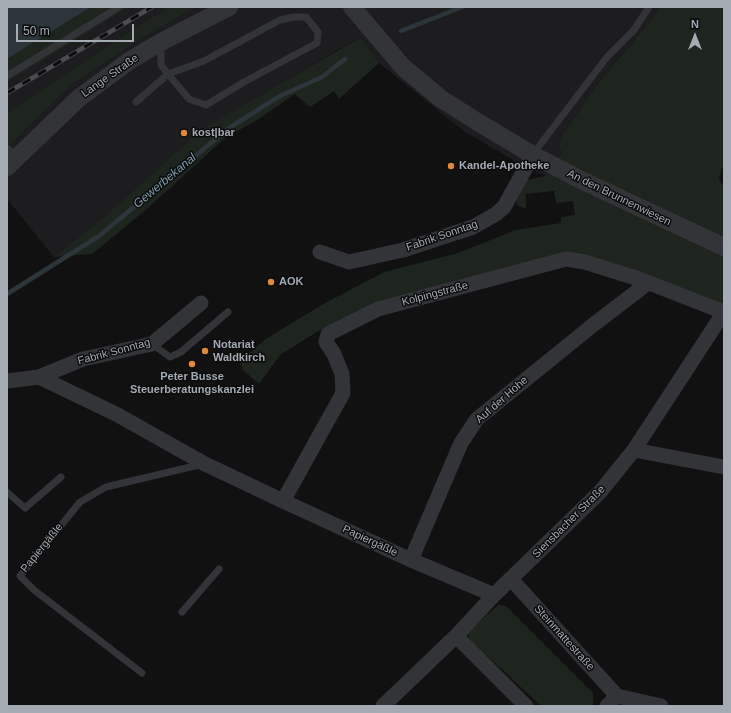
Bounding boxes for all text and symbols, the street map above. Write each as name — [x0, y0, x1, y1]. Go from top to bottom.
scale bar — [18, 16, 136, 42]
north arrow — [675, 16, 715, 56]
text: N — [691, 18, 699, 30]
text: 50 m — [23, 24, 50, 38]
street label: Lange Straße — [79, 51, 141, 101]
place label: kost|bar — [192, 126, 235, 140]
marker: kost|bar — [179, 128, 189, 138]
water label: Gewerbekanal — [131, 151, 199, 211]
place label: Kandel-Apotheke — [459, 159, 549, 173]
marker: Kandel-Apotheke — [446, 161, 456, 171]
street label: An den Brunnenwiesen — [565, 167, 673, 229]
street label: Fabrik Sonntag — [405, 218, 479, 254]
place label: AOK — [279, 275, 303, 289]
marker: AOK — [266, 277, 276, 287]
street label: Kolpingstraße — [401, 279, 469, 309]
street label: Fabrik Sonntag — [76, 336, 152, 368]
place label: Notariat Waldkirch — [213, 338, 265, 364]
marker: Notariat Waldkirch — [200, 346, 210, 356]
marker: Peter Busse Steuerberatungskanzlei — [187, 359, 197, 369]
place label: Peter Busse Steuerberatungskanzlei — [130, 370, 254, 396]
street label: Auf der Hohe — [473, 374, 531, 426]
street label: Siensbacher Straße — [530, 483, 608, 561]
street label: Papiergäßle — [18, 521, 66, 575]
street label: Papiergäßle — [340, 522, 400, 560]
street label: Steinmattestraße — [531, 602, 597, 674]

